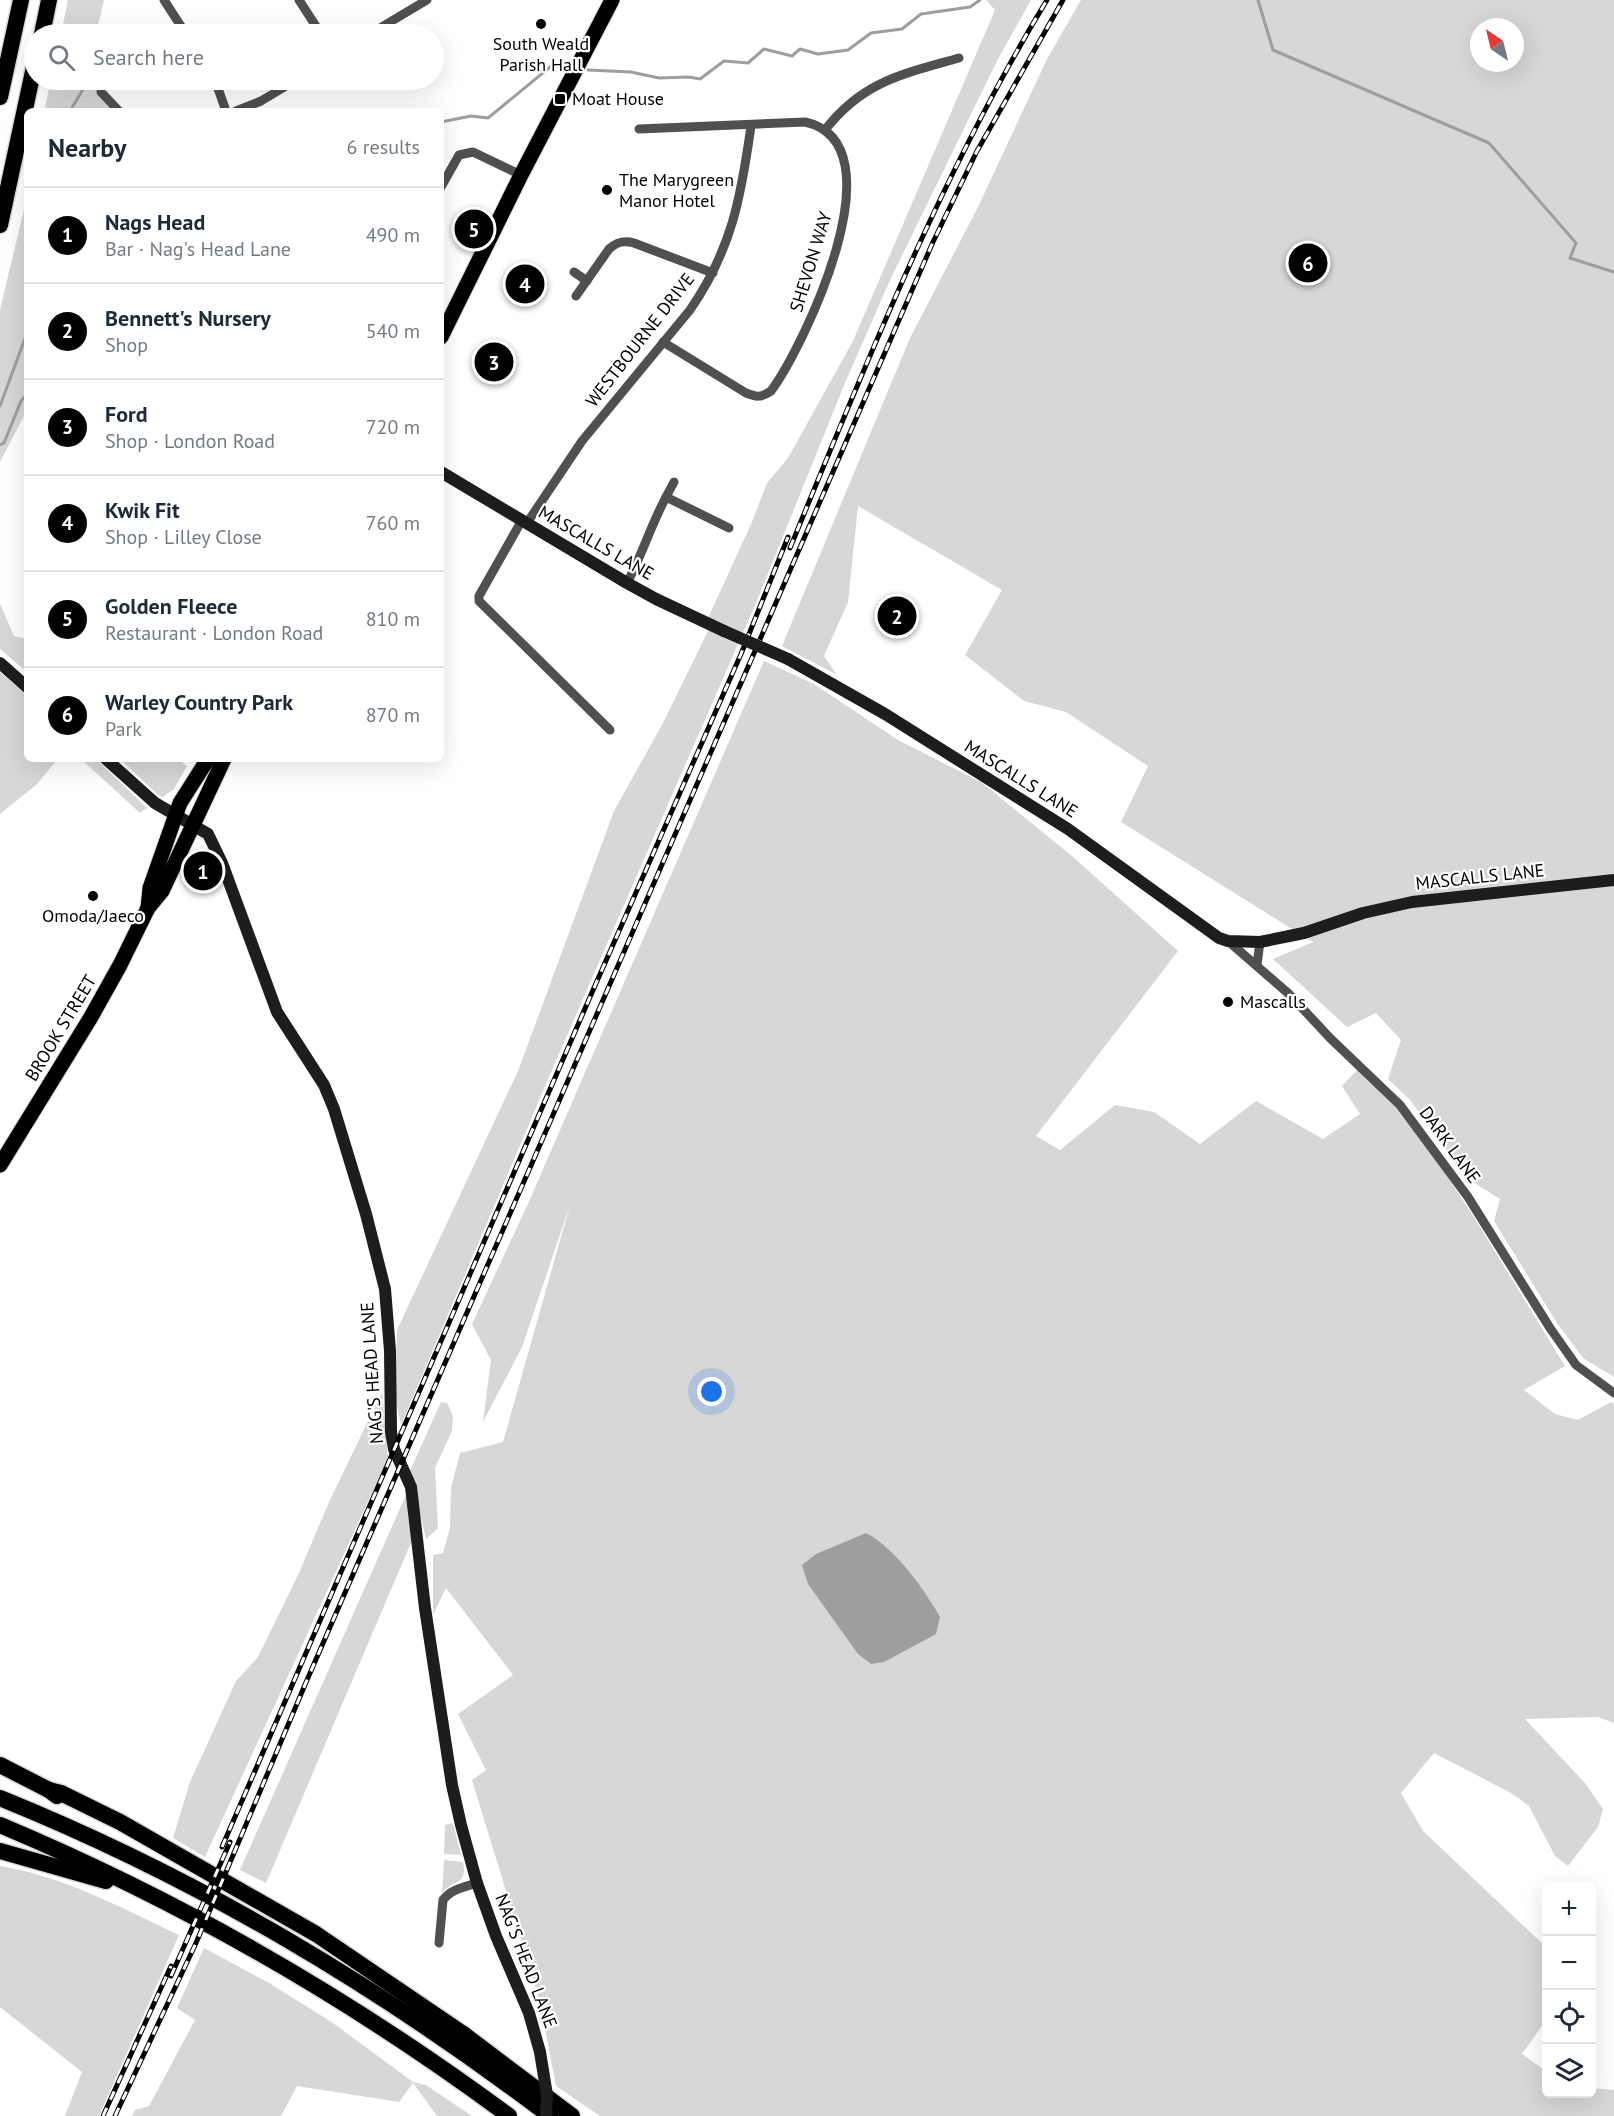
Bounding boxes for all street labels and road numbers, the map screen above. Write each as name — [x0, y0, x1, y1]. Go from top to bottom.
street label: SHEVON WAY — [784, 209, 837, 315]
street label: WESTBOURNE DRIVE — [580, 268, 699, 411]
street label: MASCALLS LANE — [535, 500, 658, 585]
street label: MASCALLS LANE — [960, 735, 1082, 823]
street label: MASCALLS LANE — [1414, 858, 1545, 895]
street label: BROOK STREET — [20, 970, 101, 1085]
street label: DARK LANE — [1415, 1102, 1486, 1188]
street label: NAG'S HEAD LANE — [355, 1301, 388, 1445]
street label: NAG'S HEAD LANE — [490, 1890, 563, 2031]

